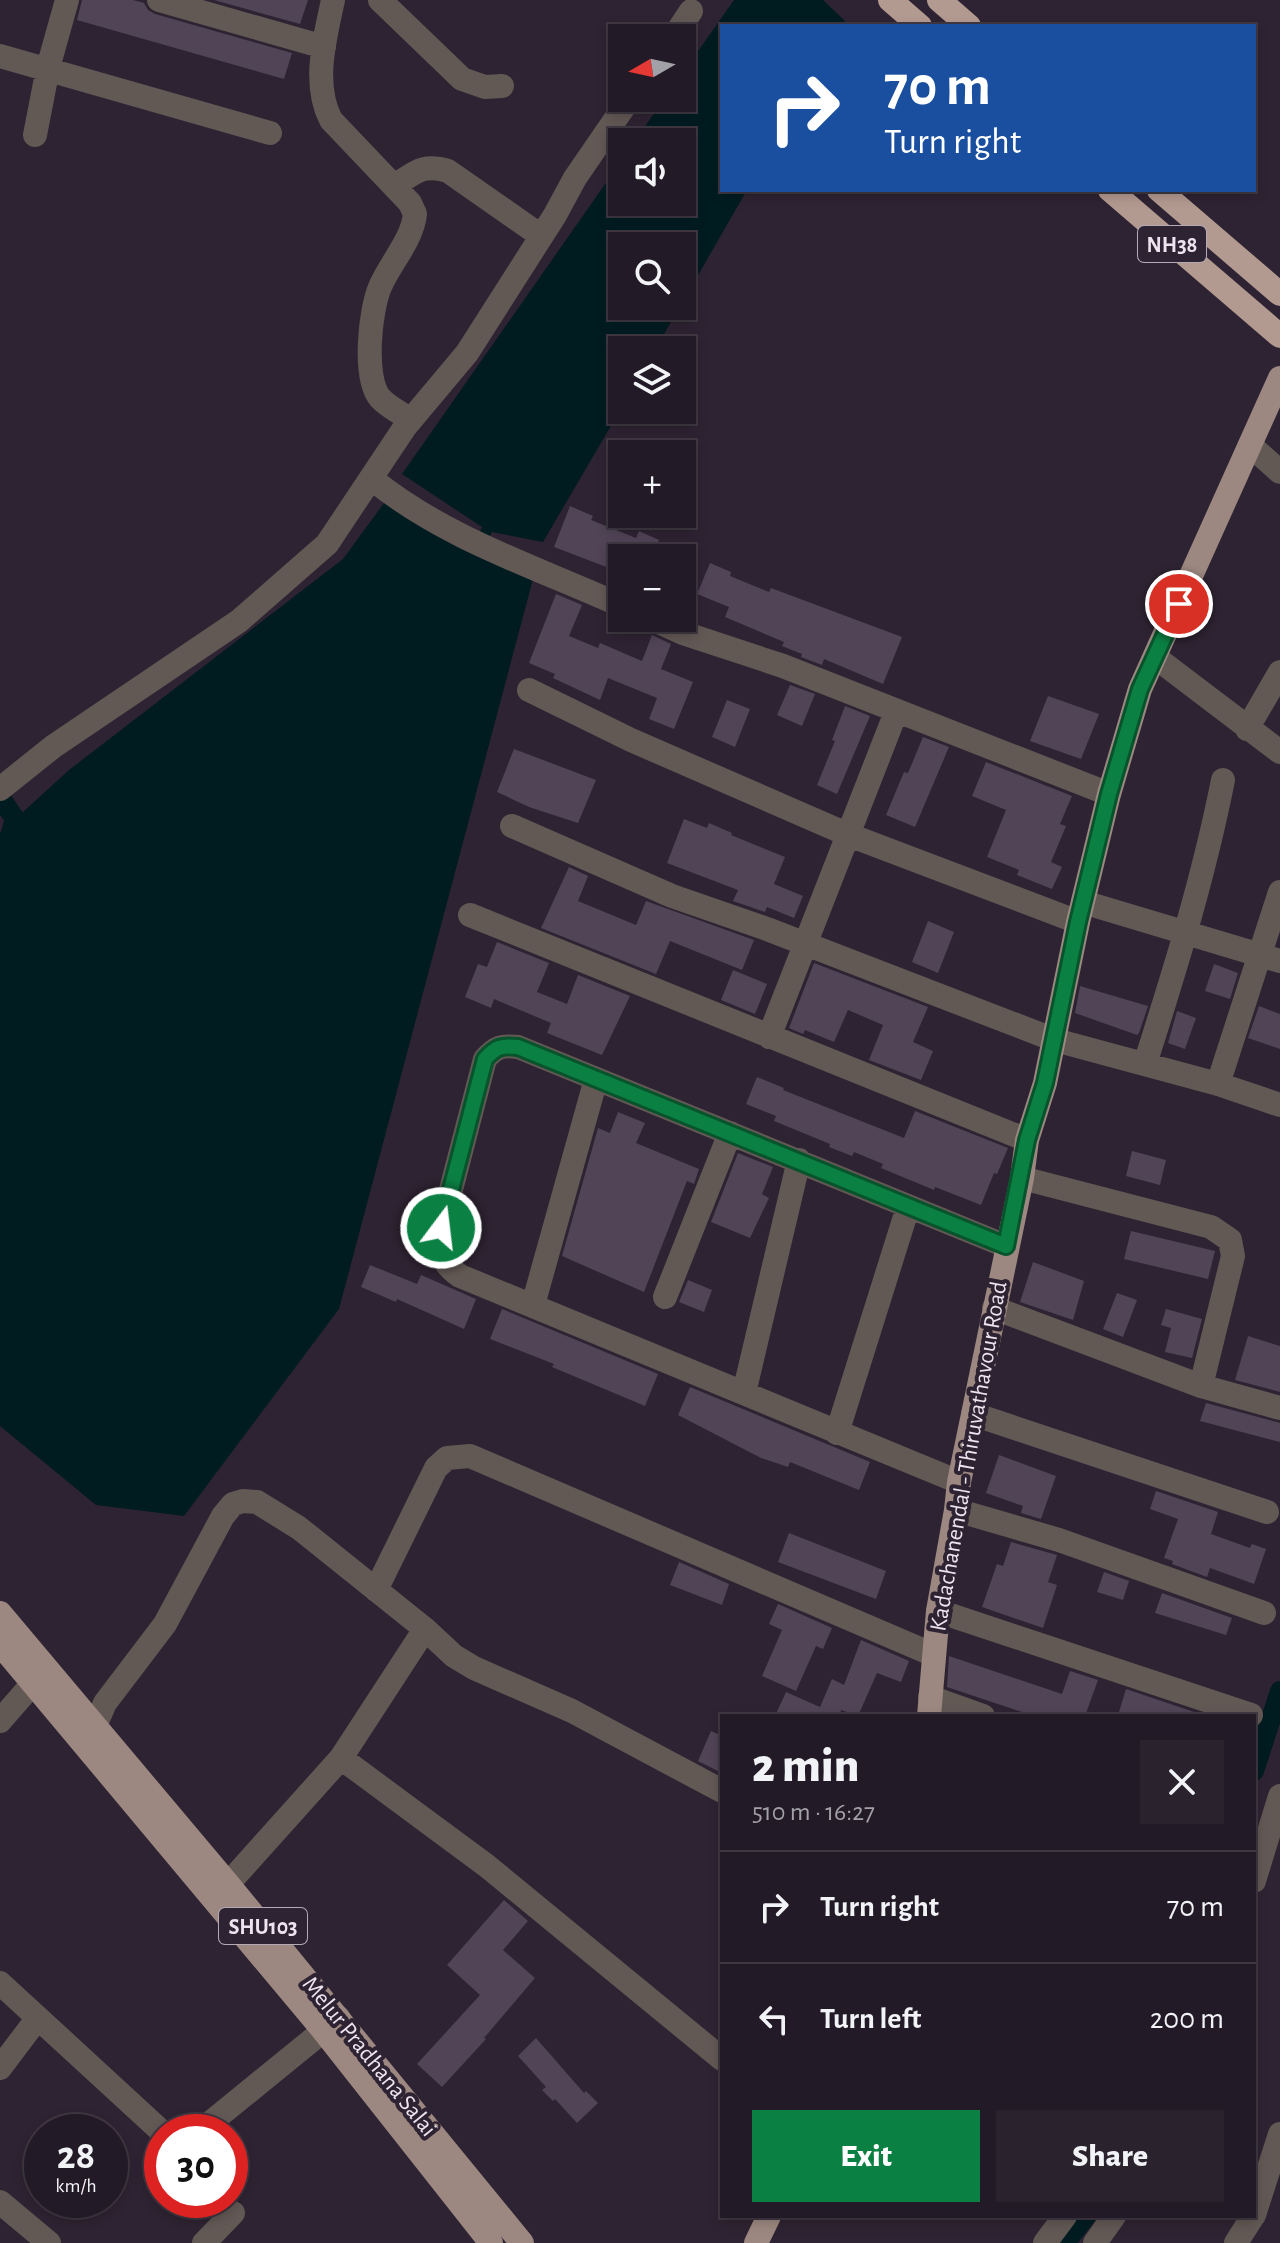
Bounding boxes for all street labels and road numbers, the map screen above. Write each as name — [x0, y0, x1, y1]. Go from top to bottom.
road number: NH38 — [1138, 226, 1206, 262]
street label: Kadachanendal - Thiruvathavour Road — [926, 1279, 1012, 1633]
road number: SHU103 — [219, 1908, 307, 1944]
street label: Melur Pradhana Salai — [298, 1972, 441, 2141]

